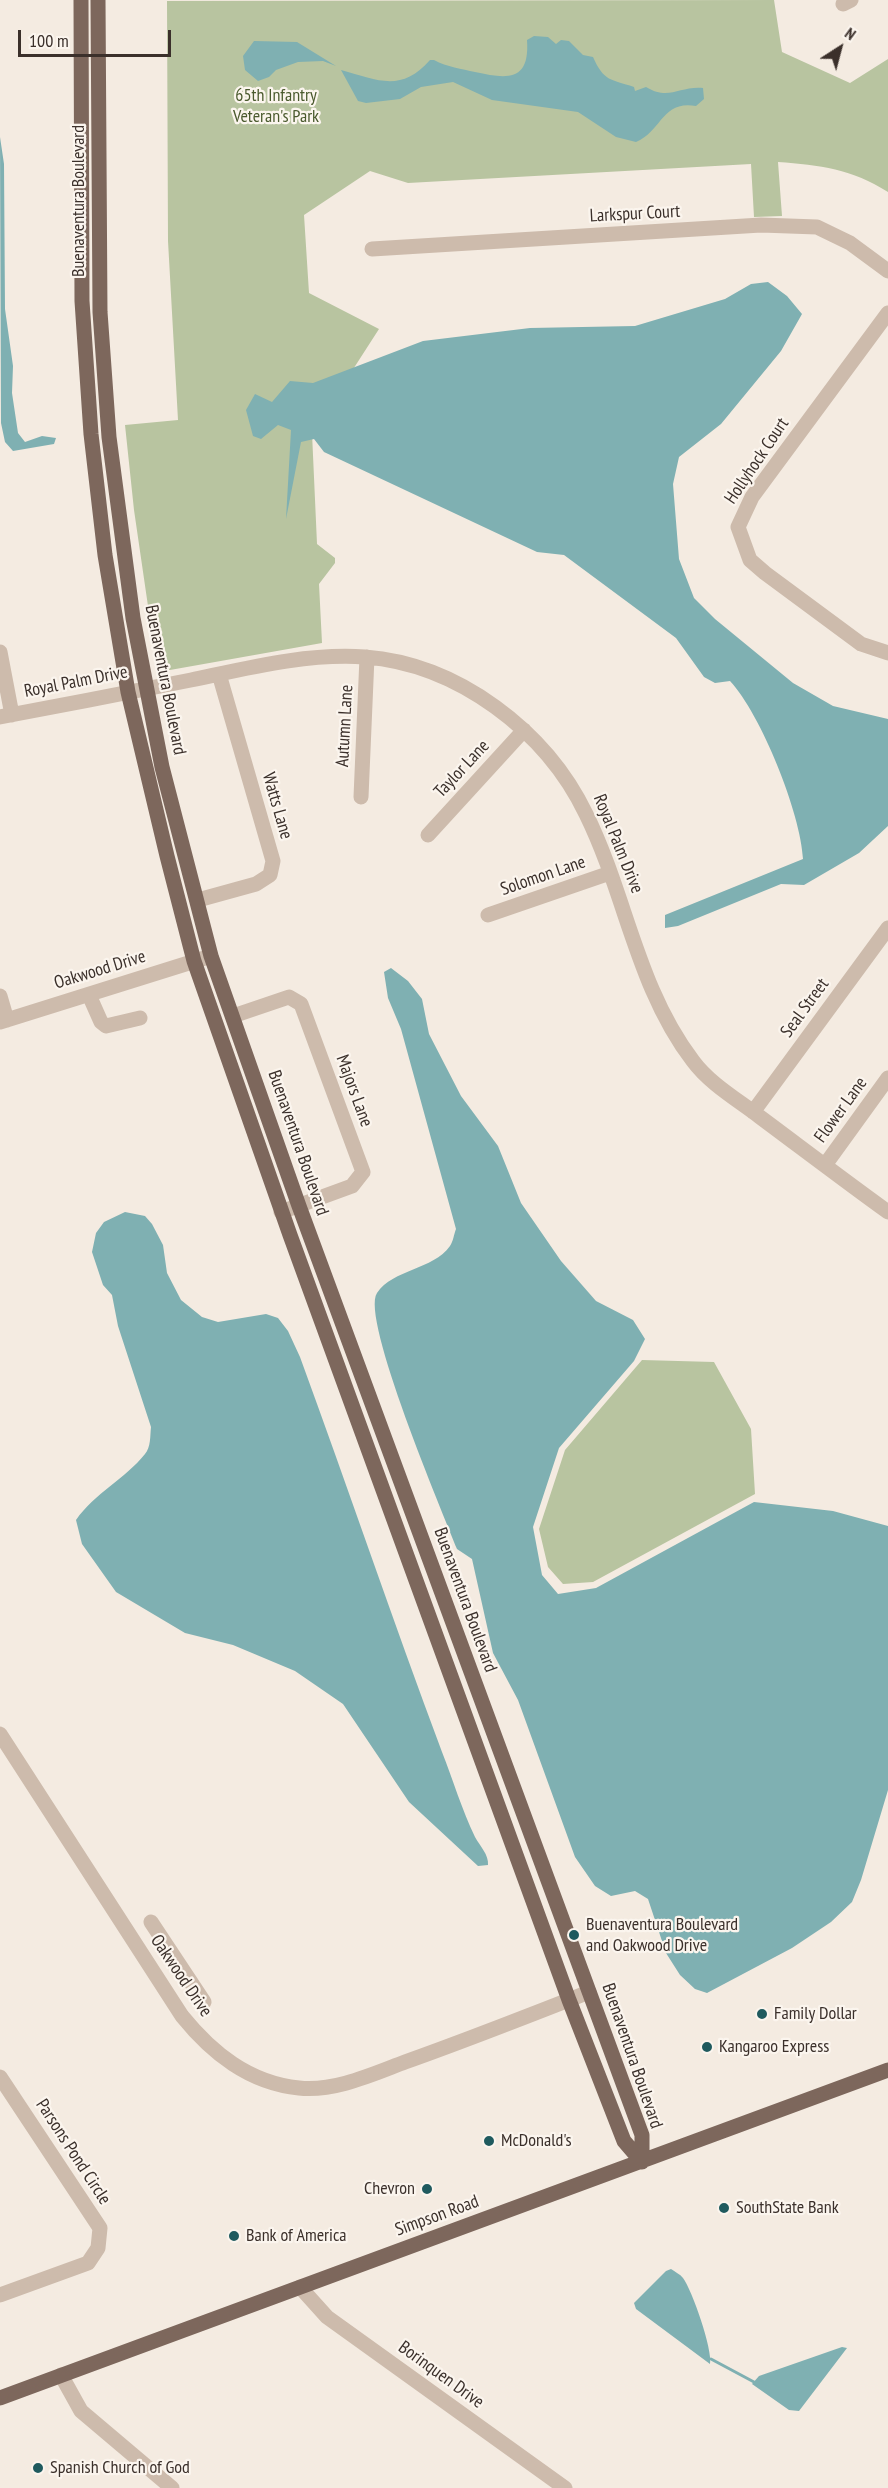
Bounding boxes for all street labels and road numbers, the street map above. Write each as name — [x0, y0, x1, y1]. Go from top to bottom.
street label: Buenaventura Boulevard — [68, 125, 90, 277]
street label: Larkspur Court — [589, 201, 681, 227]
street label: Hollyhock Court — [720, 414, 794, 508]
street label: Buenaventura Boulevard — [140, 603, 190, 757]
street label: Royal Palm Drive — [23, 661, 129, 703]
street label: Autumn Lane — [332, 684, 358, 768]
street label: Taylor Lane — [430, 736, 494, 802]
street label: Watts Lane — [257, 770, 297, 842]
street label: Royal Palm Drive — [588, 791, 648, 897]
street label: Solomon Lane — [498, 851, 588, 901]
street label: Oakwood Drive — [52, 946, 148, 994]
street label: Seal Street — [776, 974, 834, 1042]
street label: Majors Lane — [331, 1052, 377, 1130]
street label: Buenaventura Boulevard — [263, 1068, 333, 1218]
street label: Flower Lane — [810, 1073, 872, 1147]
street label: Buenaventura Boulevard — [429, 1525, 501, 1675]
street label: Oakwood Drive — [146, 1931, 216, 2021]
street label: Buenaventura Boulevard — [597, 1981, 667, 2131]
street label: Parsons Pond Circle — [31, 2095, 115, 2209]
street label: Simpson Road — [392, 2191, 482, 2241]
street label: Borinquen Drive — [394, 2337, 488, 2413]

